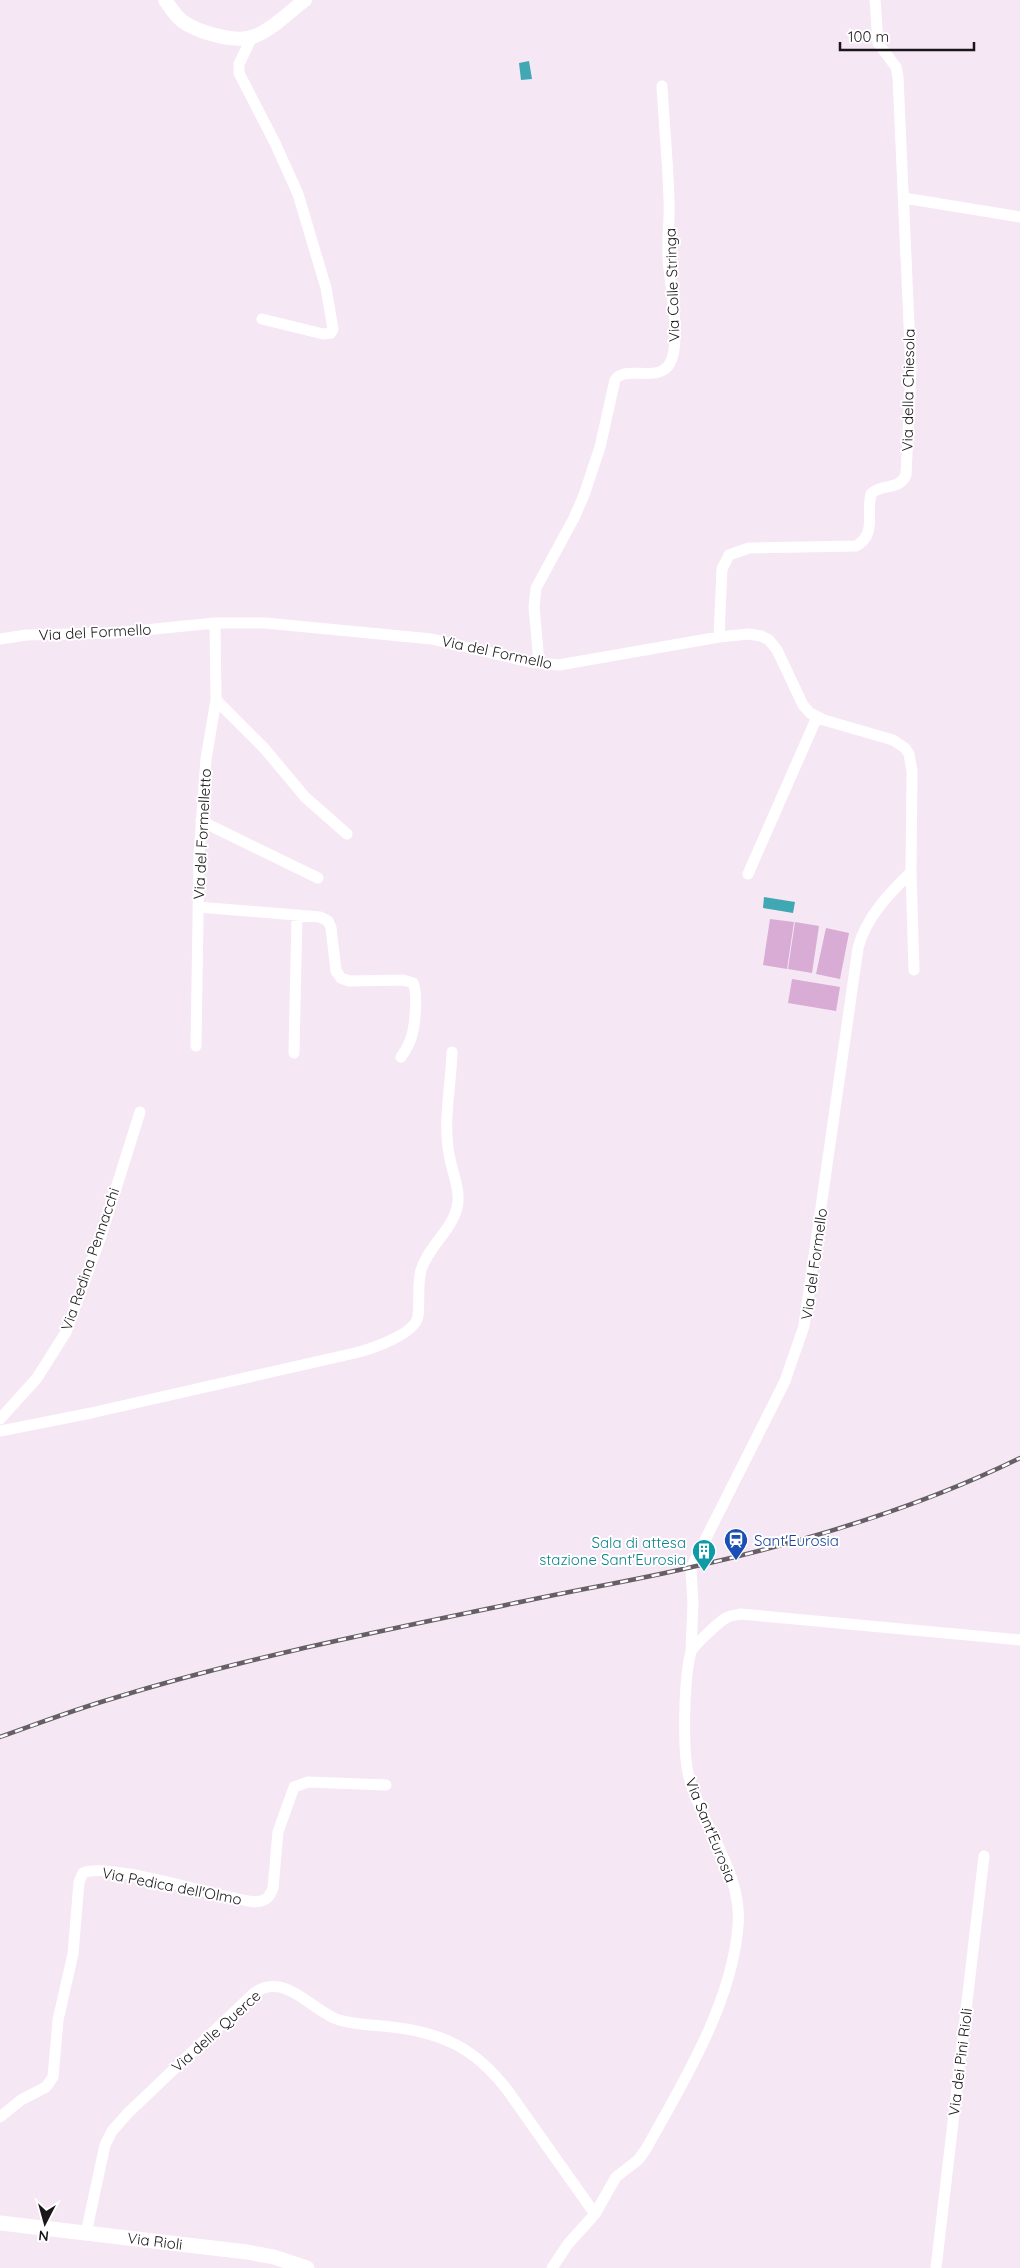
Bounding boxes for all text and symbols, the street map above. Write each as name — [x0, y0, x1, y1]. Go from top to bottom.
scale bar — [840, 20, 974, 52]
text: 100 m — [848, 27, 889, 46]
street label: Via Colle Stringa — [661, 228, 683, 342]
street label: Via della Chiesola — [897, 329, 919, 451]
street label: Via del Formello — [38, 620, 152, 644]
street label: Via del Formello — [440, 631, 554, 673]
street label: Via del Formelletto — [189, 768, 215, 900]
street label: Via Redina Pennacchi — [57, 1185, 123, 1333]
street label: Via del Formello — [797, 1207, 831, 1321]
station icon: Sant'Eurosia — [723, 1527, 749, 1561]
place label: Sant'Eurosia — [754, 1531, 839, 1550]
place label: Sala di attesa stazione Sant'Eurosia — [539, 1533, 686, 1569]
building icon: Sala di attesa stazione Sant'Eurosia — [691, 1538, 717, 1572]
street label: Via Sant'Eurosia — [681, 1775, 741, 1885]
street label: Via Pedica dell'Olmo — [101, 1863, 243, 1909]
street label: Via delle Querce — [167, 1986, 265, 2076]
street label: Via dei Pini Rioli — [944, 2007, 976, 2117]
north arrow — [20, 2198, 70, 2248]
text: N — [38, 2226, 50, 2245]
street label: Via Rioli — [126, 2228, 184, 2254]

